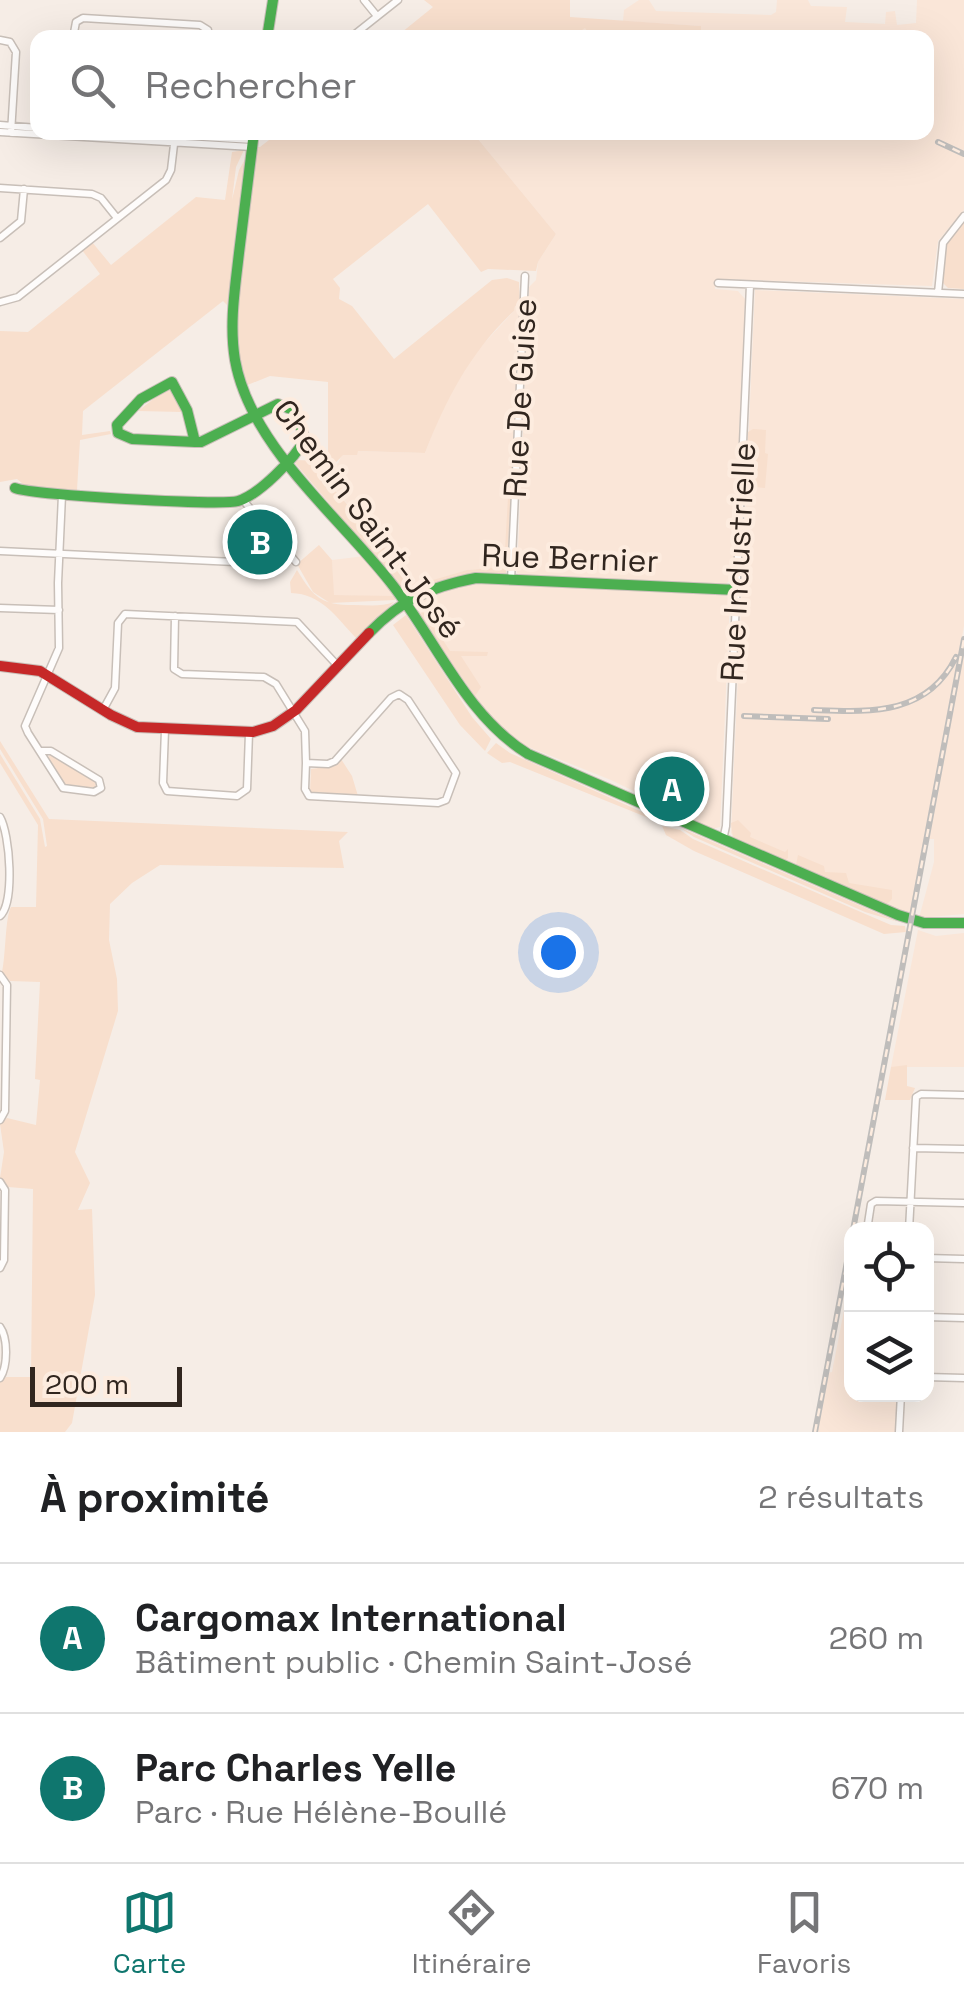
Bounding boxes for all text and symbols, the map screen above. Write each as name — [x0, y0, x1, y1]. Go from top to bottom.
search box — [30, 30, 934, 140]
icon: search — [65, 58, 120, 113]
text: Rechercher — [145, 61, 356, 109]
street label: Rue De Guise — [495, 297, 545, 499]
street label: Chemin Saint-José — [265, 391, 471, 647]
street label: Rue Industrielle — [712, 441, 764, 683]
pin: B — [228, 504, 292, 580]
street label: Rue Bernier — [481, 535, 659, 581]
pin: A — [640, 752, 704, 826]
your location — [533, 927, 584, 978]
map controls — [844, 1222, 934, 1402]
button: locate — [844, 1222, 934, 1312]
button: layers — [844, 1312, 934, 1402]
scale bar — [30, 1362, 182, 1406]
text: 200 m — [45, 1366, 129, 1402]
text: À proximité — [40, 1471, 270, 1524]
text: 2 résultats — [758, 1477, 924, 1517]
text: Cargomax International — [135, 1594, 567, 1642]
text: A — [62, 1618, 83, 1658]
text: 260 m — [829, 1618, 924, 1658]
text: Bâtiment public · Chemin Saint-José — [135, 1642, 693, 1682]
text: Parc Charles Yelle — [135, 1744, 456, 1792]
text: B — [62, 1768, 83, 1808]
text: 670 m — [831, 1768, 924, 1808]
text: Parc · Rue Hélène-Boullé — [135, 1792, 507, 1832]
tab: Carte — [113, 1885, 186, 1981]
tab: Itinéraire — [412, 1885, 532, 1981]
tab: Favoris — [757, 1885, 851, 1981]

